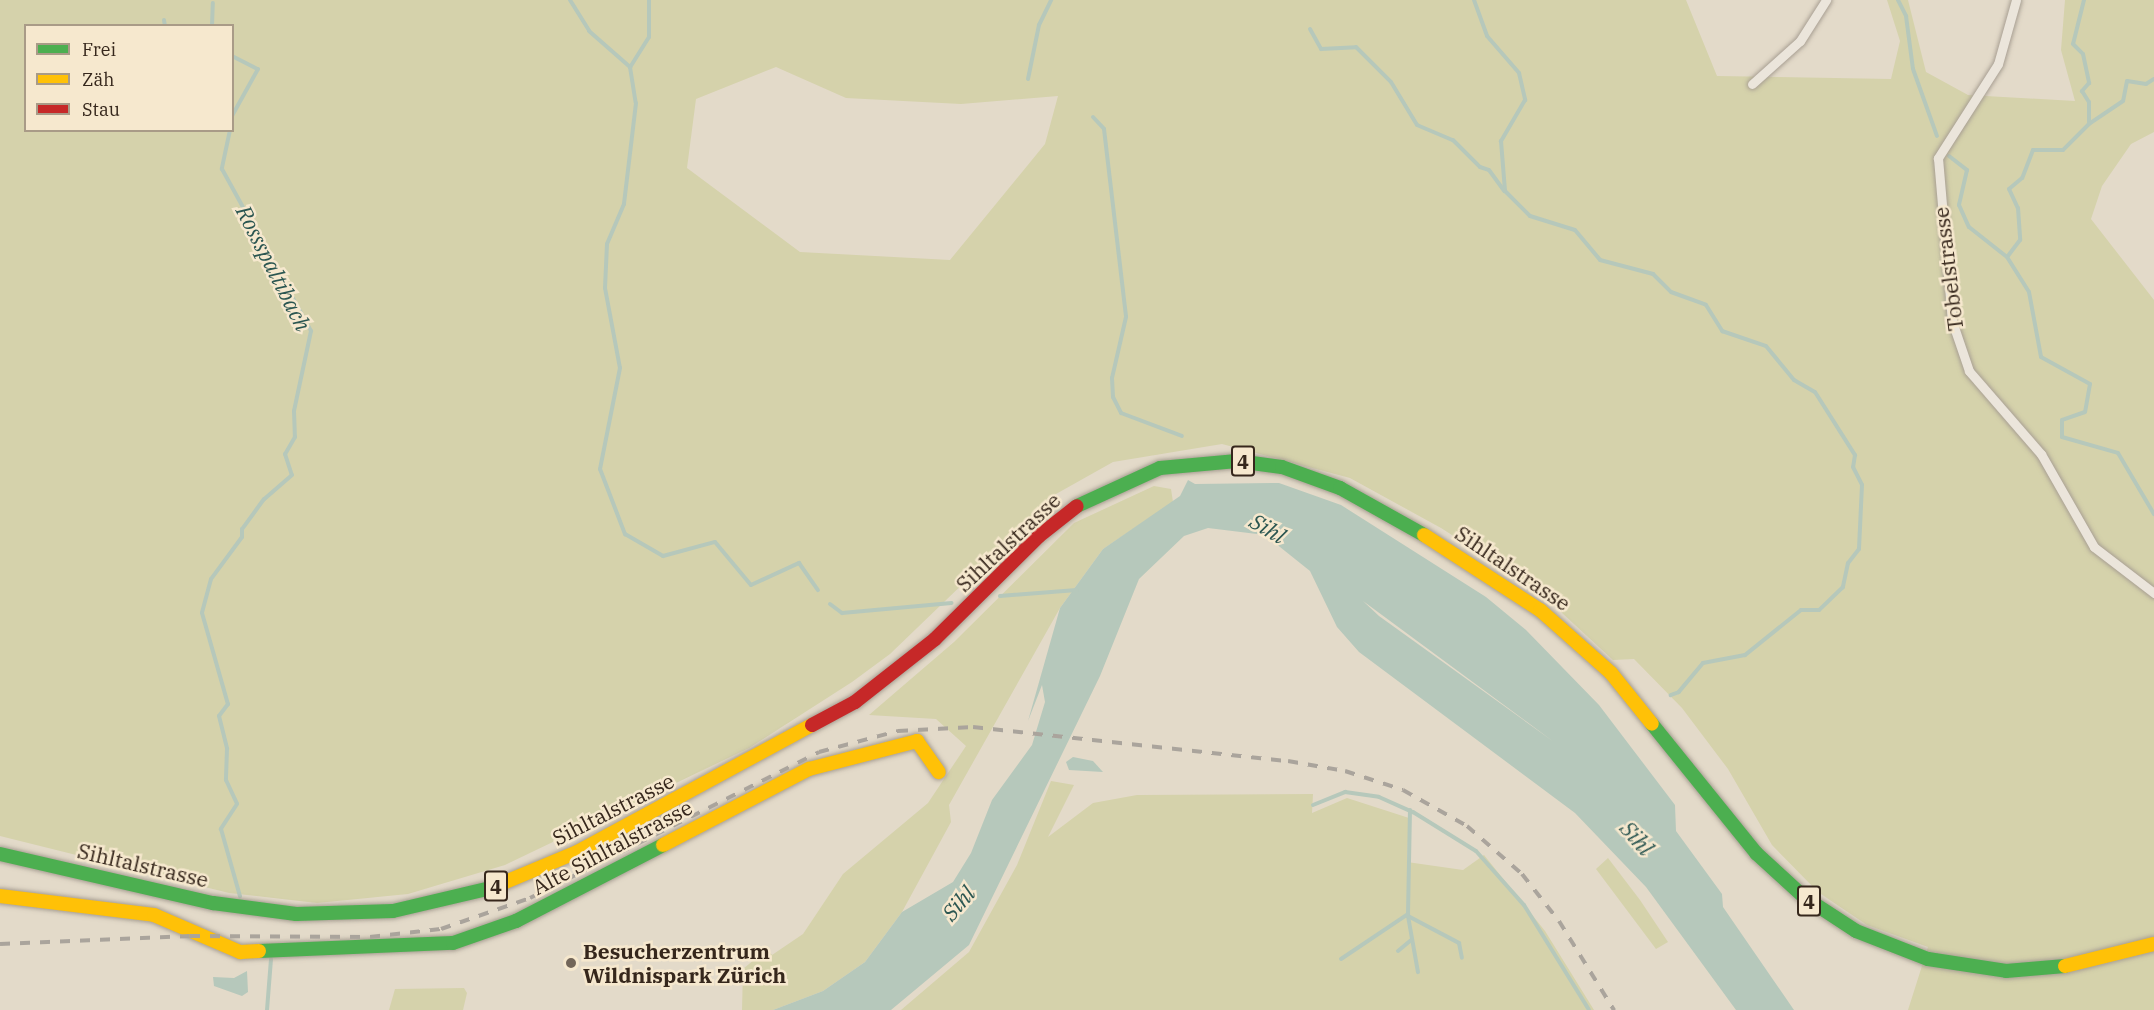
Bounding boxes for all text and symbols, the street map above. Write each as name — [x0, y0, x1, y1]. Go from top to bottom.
legend — [24, 24, 234, 132]
text: Frei — [82, 38, 116, 61]
text: Zäh — [82, 68, 115, 91]
text: Stau — [82, 98, 120, 121]
water label: Rossspaltibach — [231, 201, 317, 335]
street label: Tobelstrasse — [1928, 206, 1968, 332]
road number: 4 — [1231, 444, 1255, 478]
street label: Sihltalstrasse — [951, 487, 1065, 597]
water label: Sihl — [1245, 507, 1291, 549]
street label: Sihltalstrasse — [1451, 520, 1575, 616]
street label: Sihltalstrasse — [548, 767, 678, 851]
street label: Alte Sihltalstrasse — [528, 794, 696, 900]
water label: Sihl — [1615, 815, 1659, 861]
street label: Sihltalstrasse — [75, 838, 211, 892]
road number: 4 — [484, 869, 508, 903]
water label: Sihl — [936, 880, 980, 926]
road number: 4 — [1797, 884, 1821, 918]
place label: Besucherzentrum Wildnispark Zürich — [583, 938, 786, 988]
marker: Besucherzentrum Wildnispark Zürich — [564, 956, 578, 970]

